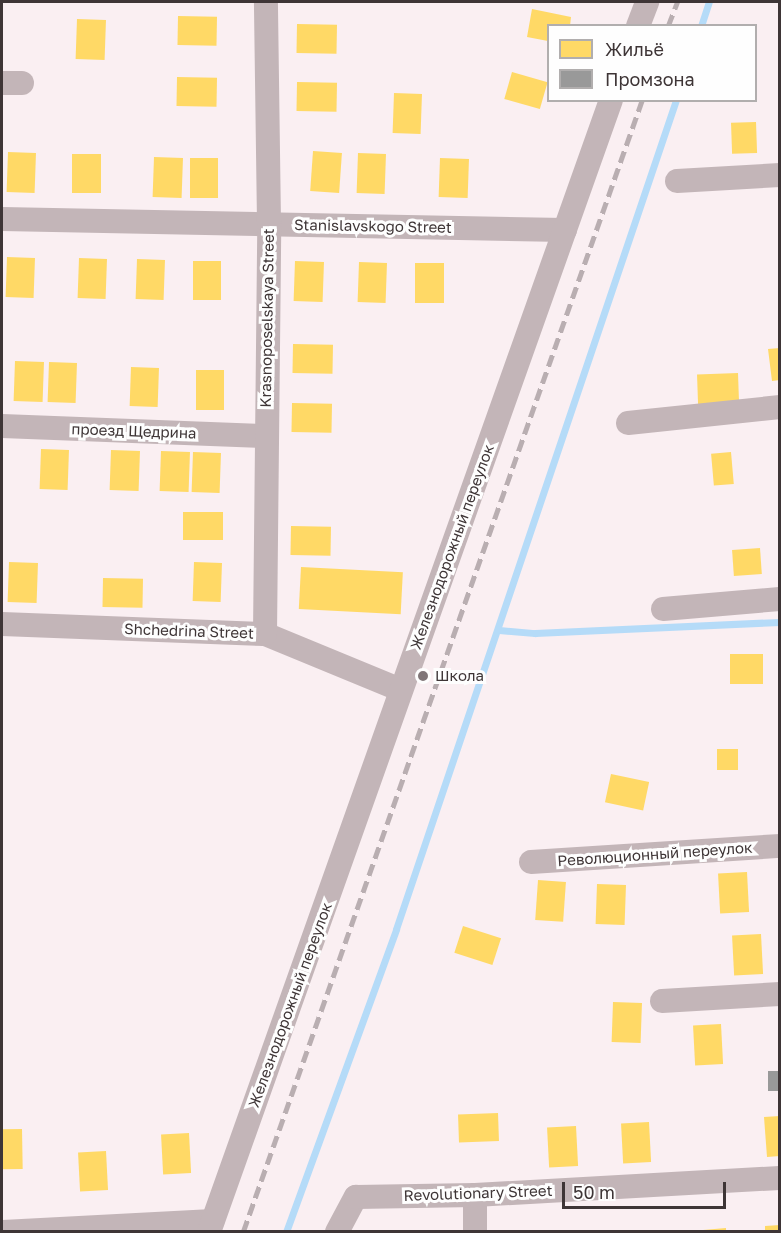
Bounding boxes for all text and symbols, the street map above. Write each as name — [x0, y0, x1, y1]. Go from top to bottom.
legend — [547, 24, 757, 102]
text: Жильё — [605, 38, 664, 60]
text: Промзона — [605, 68, 695, 90]
street label: Stanislavskogo Street — [294, 216, 452, 236]
street label: Krasnoposelskaya Street — [256, 228, 278, 408]
street label: проезд Щедрина — [71, 420, 197, 442]
street label: Железнодорожный переулок — [406, 442, 498, 652]
street label: Shchedrina Street — [124, 620, 254, 642]
place label: Школа — [435, 667, 484, 685]
marker: Школа — [416, 669, 430, 683]
street label: Революционный переулок — [557, 838, 753, 870]
street label: Железнодорожный переулок — [244, 900, 336, 1110]
scale bar — [565, 1170, 728, 1208]
street label: Revolutionary Street — [403, 1181, 553, 1205]
text: 50 m — [573, 1181, 615, 1203]

